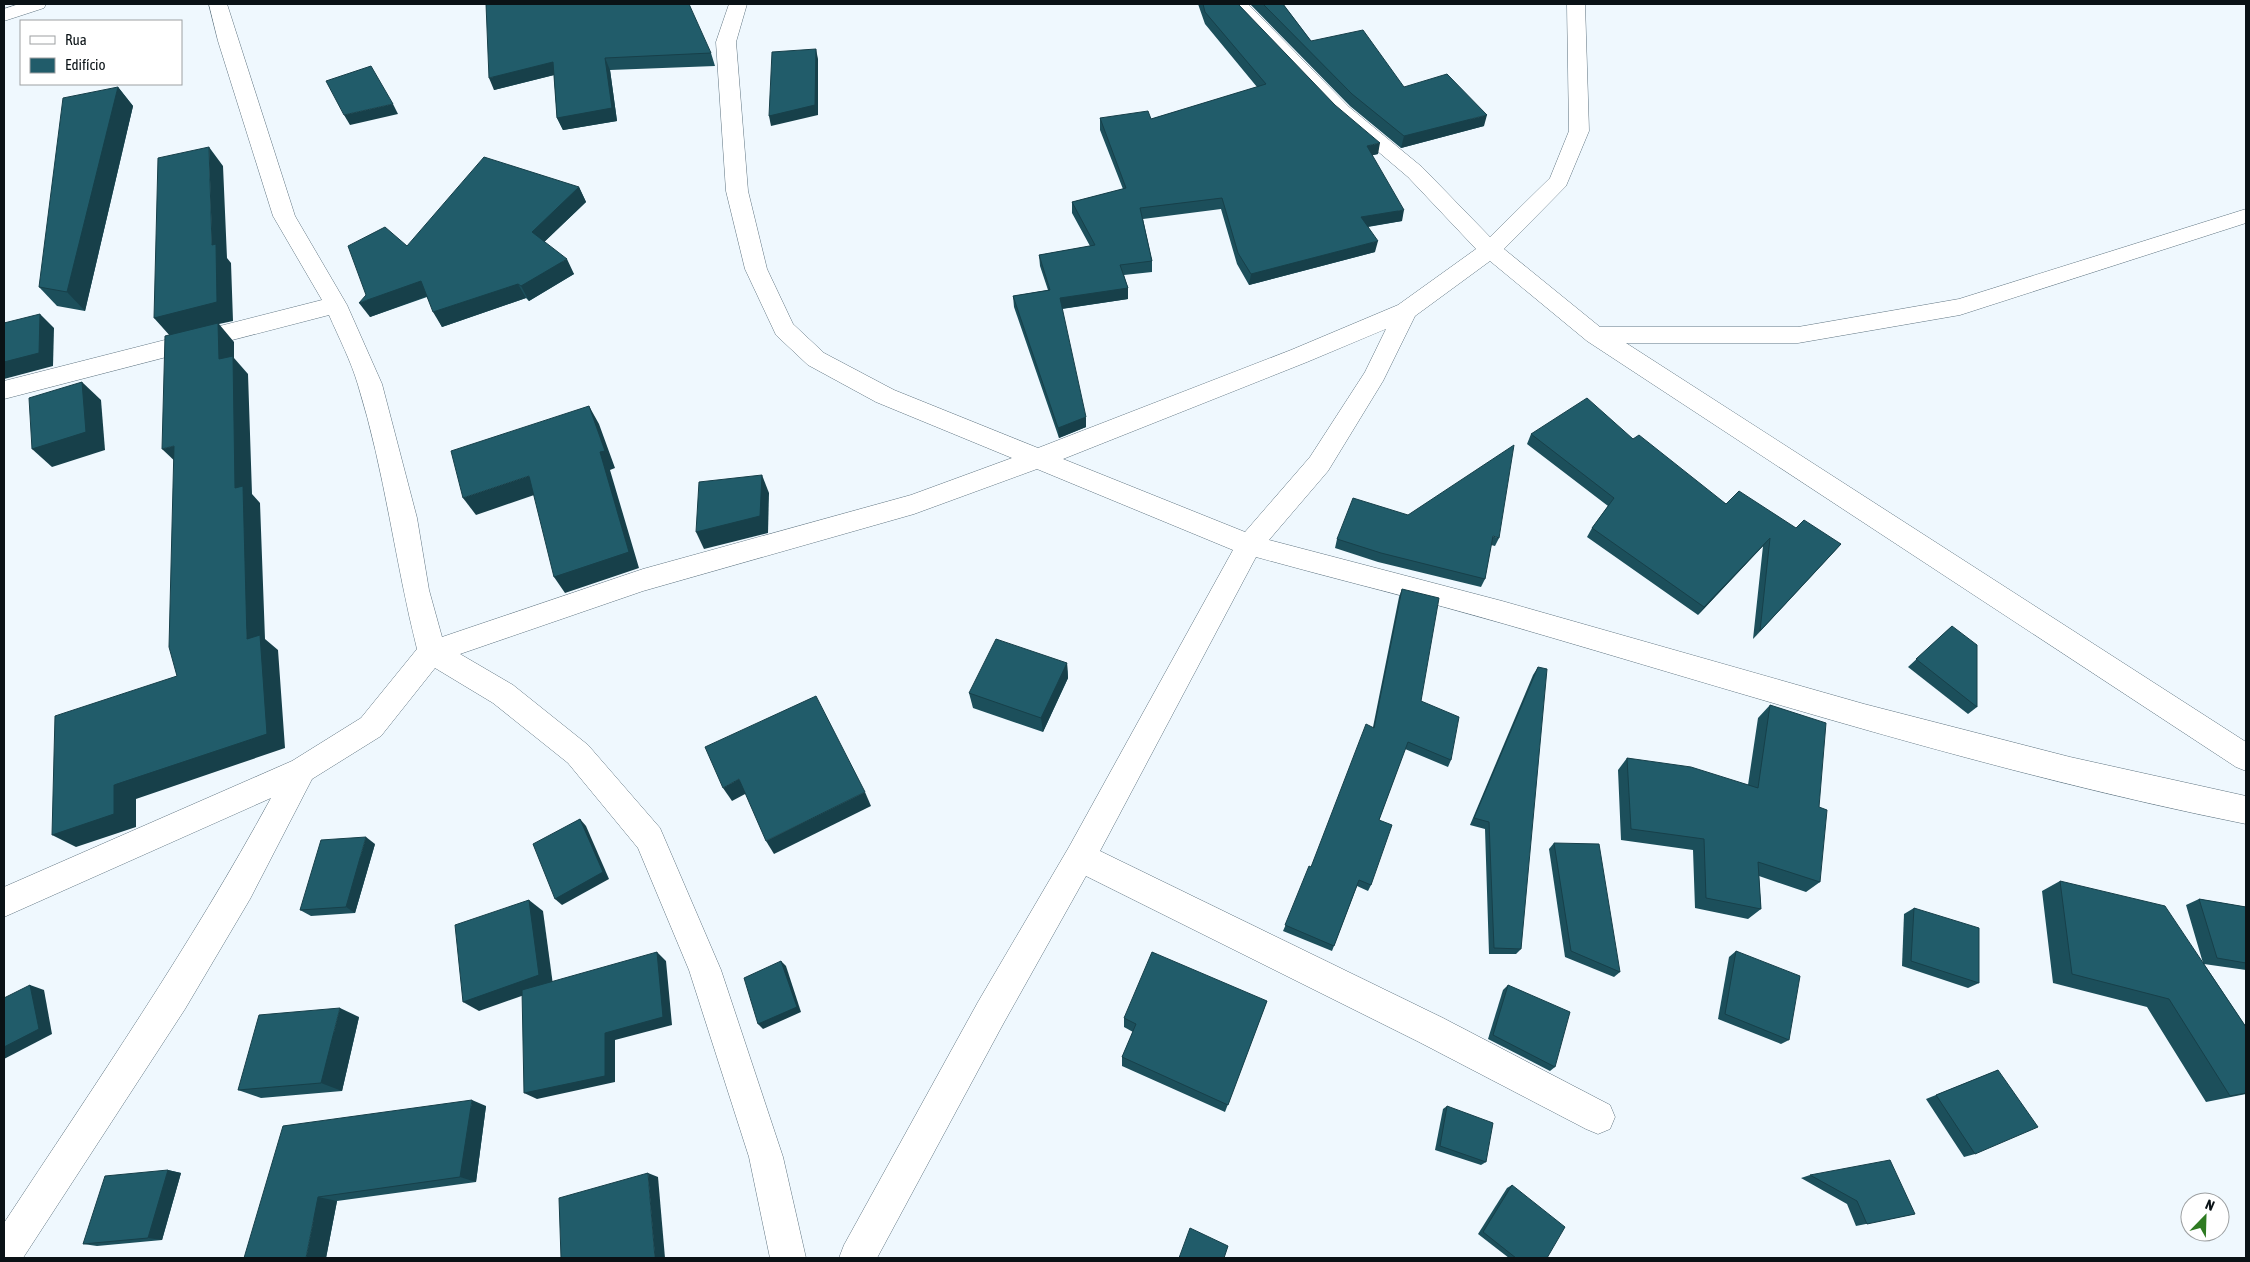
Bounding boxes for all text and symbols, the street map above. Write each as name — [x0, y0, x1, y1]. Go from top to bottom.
legend — [20, 20, 182, 85]
text: Rua — [65, 31, 87, 48]
text: Edifício — [65, 56, 106, 73]
north arrow — [2180, 1192, 2230, 1242]
text: N — [2203, 1196, 2217, 1214]

